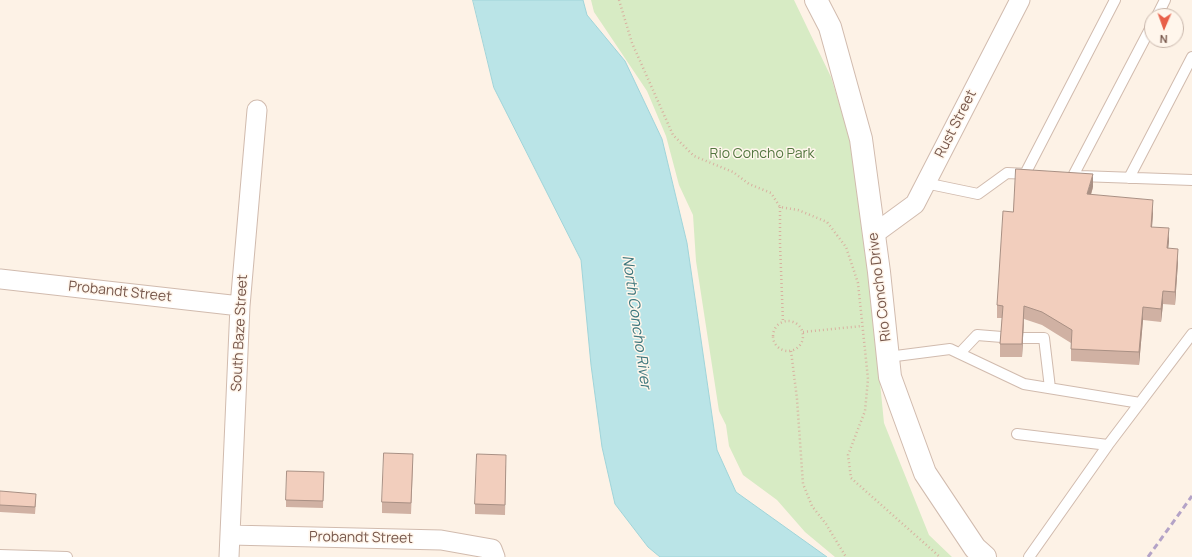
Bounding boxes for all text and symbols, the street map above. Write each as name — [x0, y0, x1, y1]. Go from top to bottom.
north arrow — [1144, 8, 1184, 48]
text: N — [1159, 32, 1168, 47]
street label: Rust Street — [932, 87, 980, 161]
park label: Rio Concho Park — [710, 146, 814, 162]
street label: Rio Concho Drive — [865, 232, 895, 342]
water label: North Concho River — [618, 254, 654, 390]
street label: South Baze Street — [229, 274, 251, 392]
street label: Probandt Street — [68, 278, 172, 306]
street label: Probandt Street — [309, 529, 413, 547]

